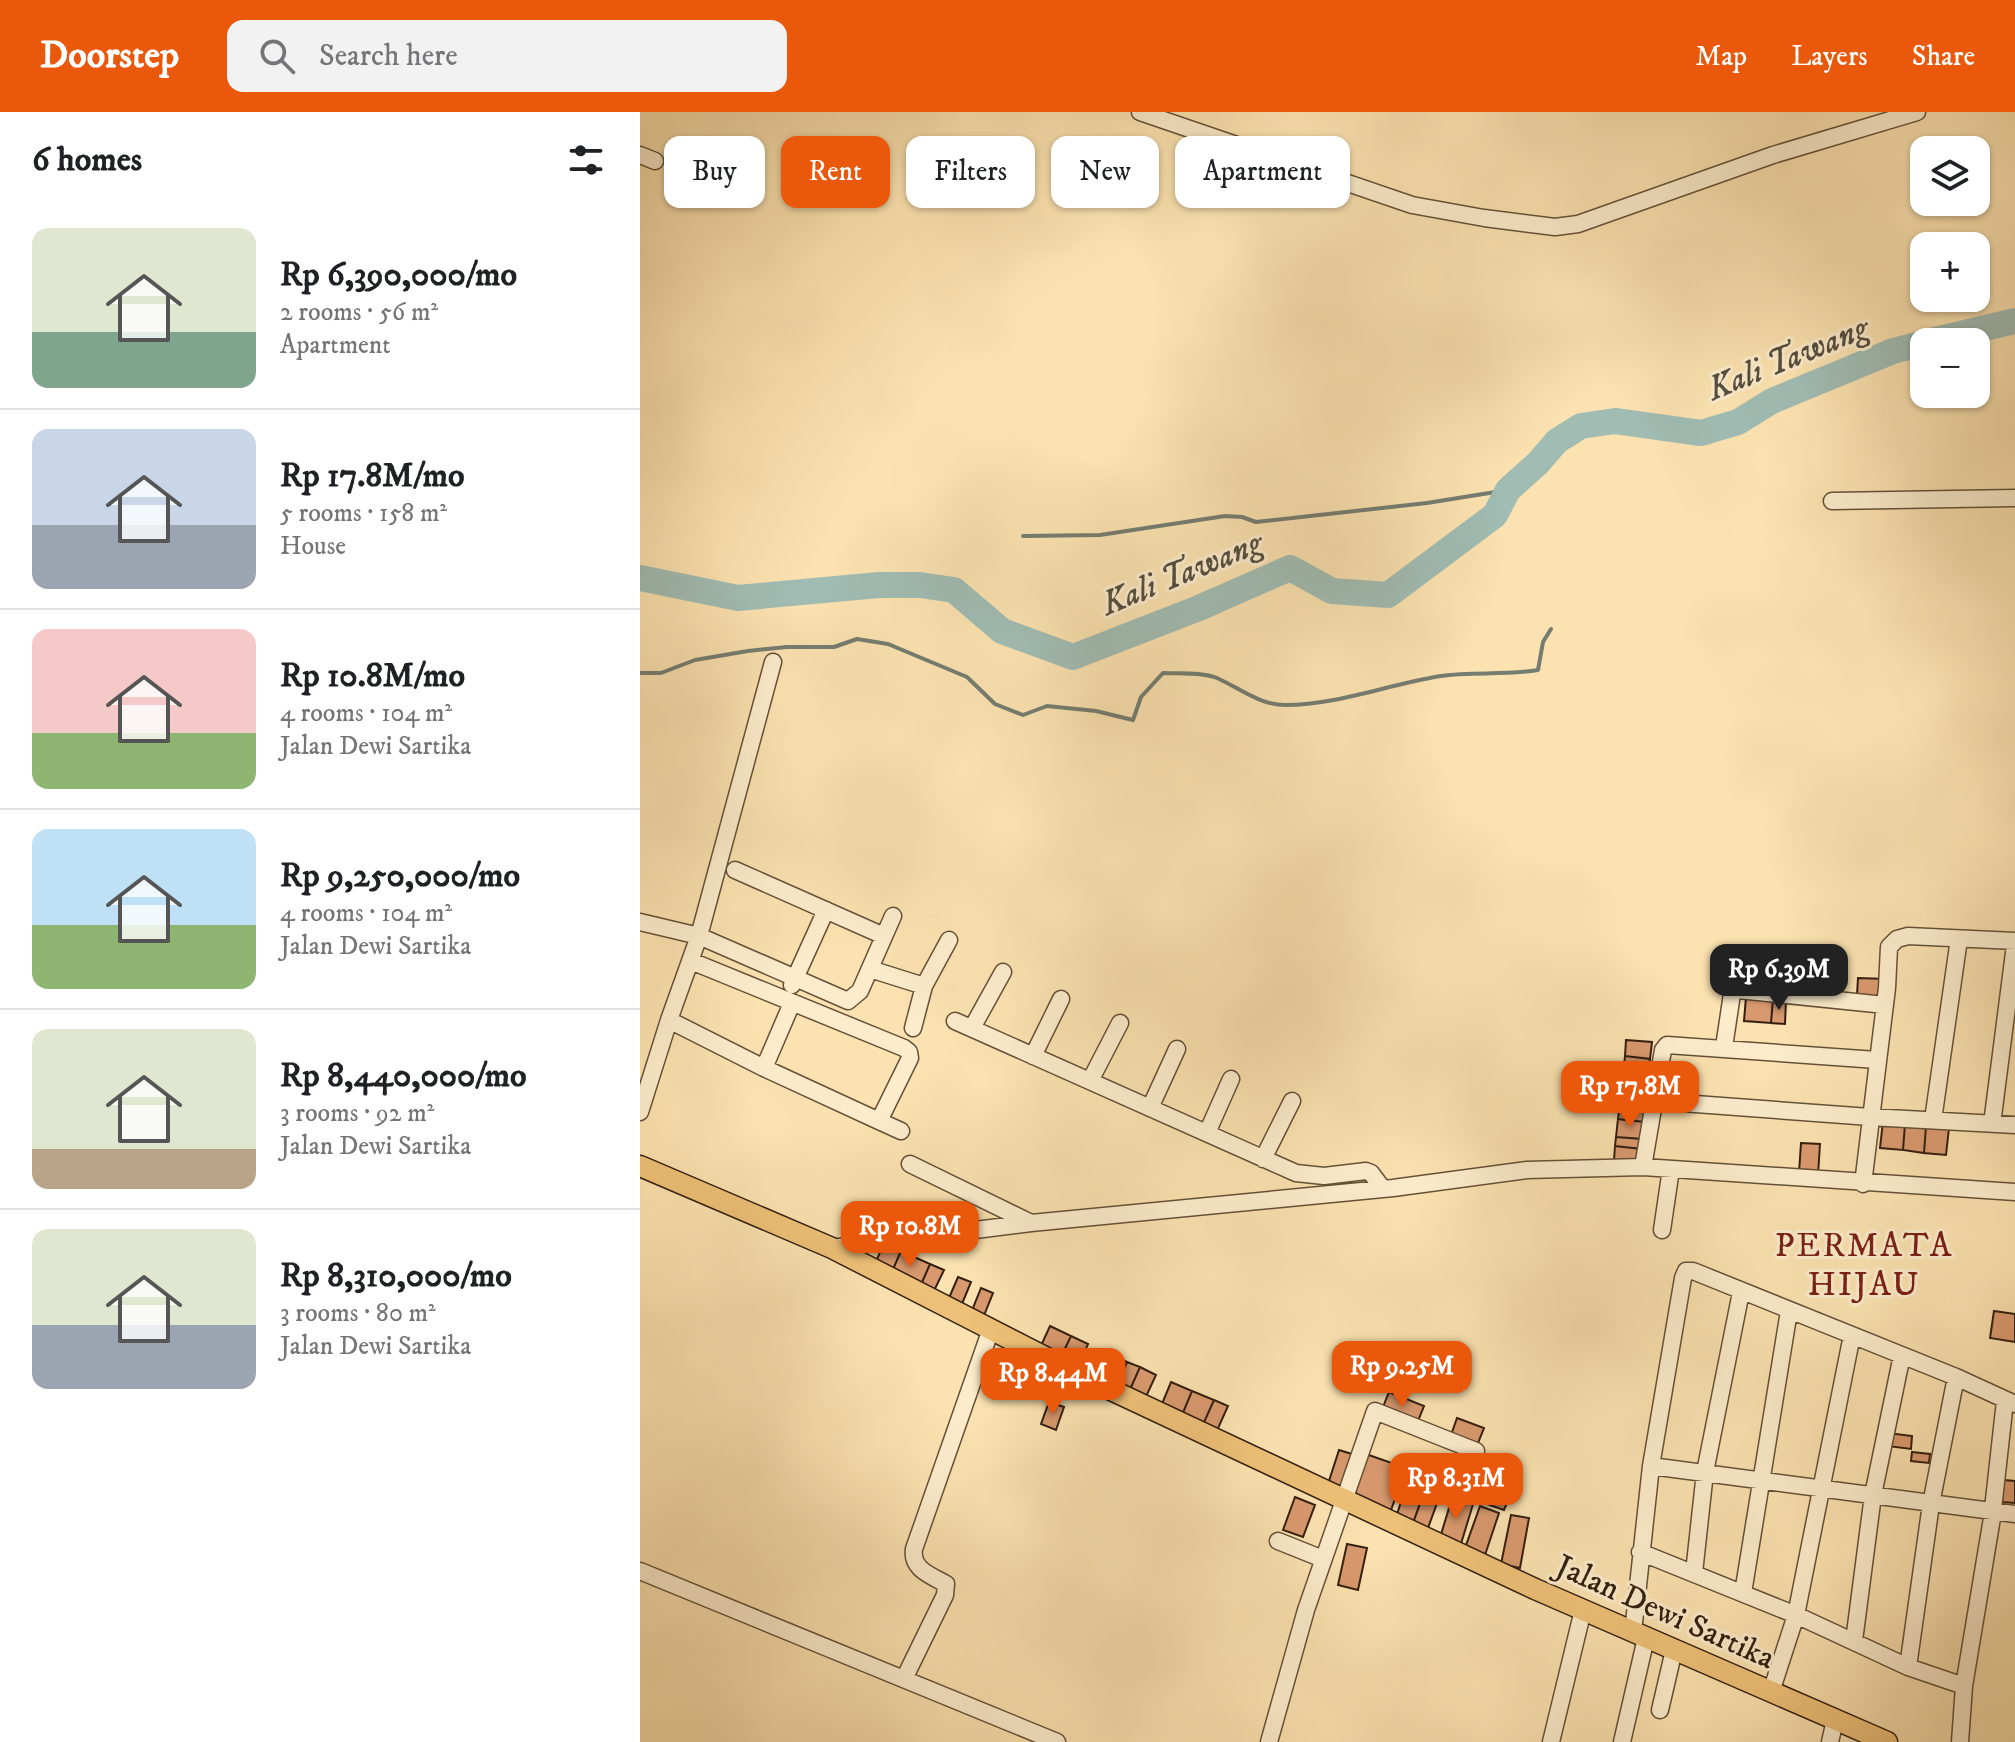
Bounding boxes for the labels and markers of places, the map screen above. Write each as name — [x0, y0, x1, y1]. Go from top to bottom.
pin: Rp 6.39M — [1696, 944, 1862, 1012]
pin: Rp 17.8M — [1547, 1061, 1713, 1129]
pin: Rp 10.8M — [827, 1201, 993, 1269]
pin: Rp 9.25M — [1319, 1341, 1485, 1409]
pin: Rp 8.44M — [970, 1348, 1136, 1416]
pin: Rp 8.31M — [1373, 1453, 1539, 1521]

